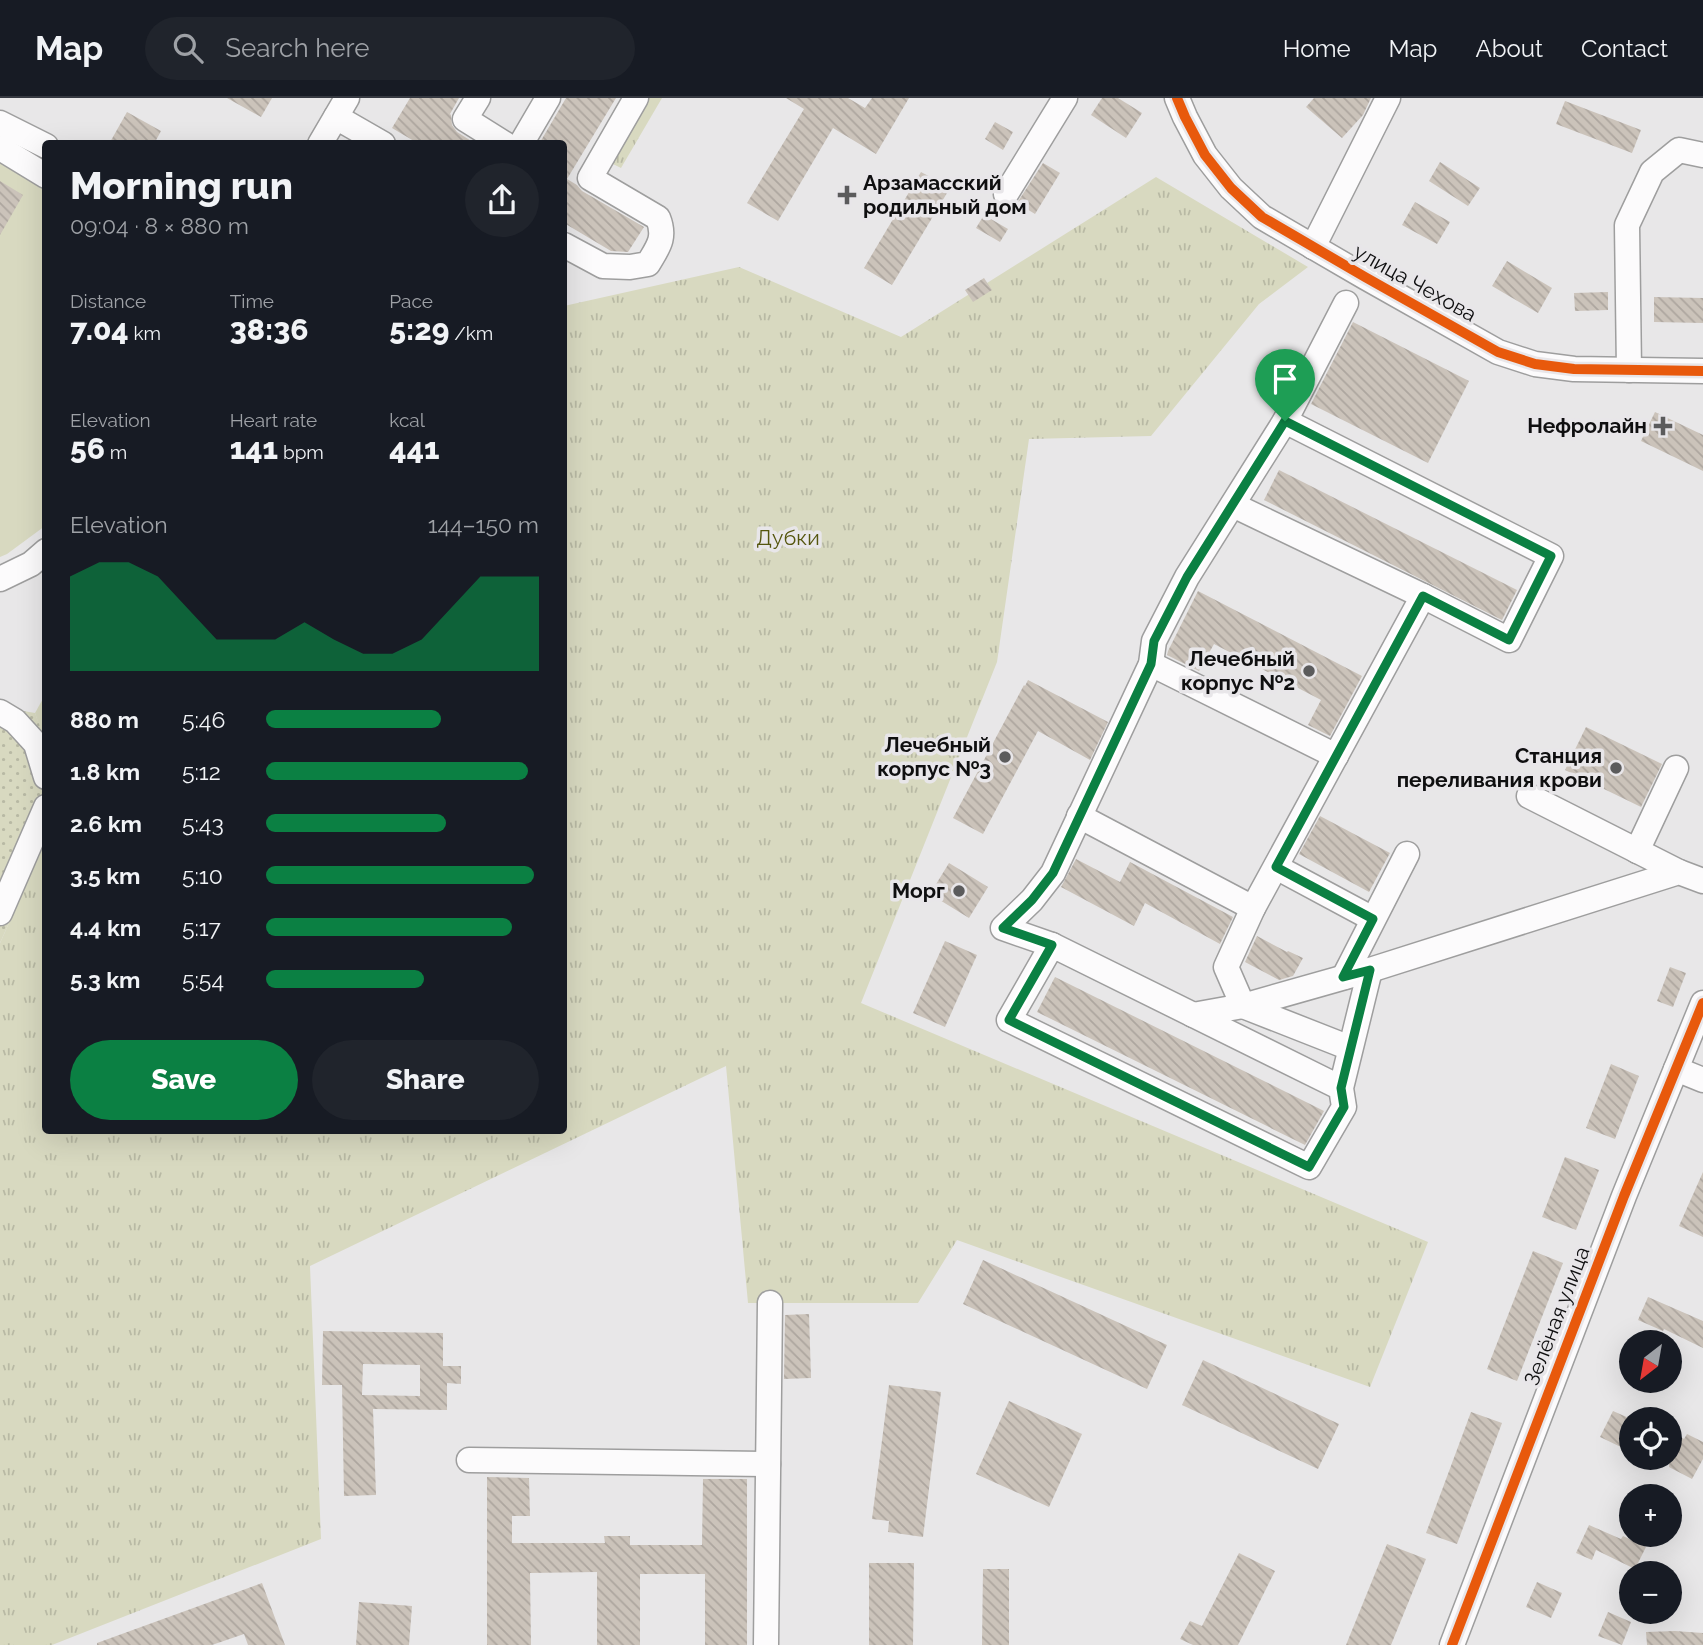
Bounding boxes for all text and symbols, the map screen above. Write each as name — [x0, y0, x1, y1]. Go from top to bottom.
search box — [145, 17, 635, 80]
text: Map — [35, 29, 103, 68]
icon: search — [169, 29, 207, 67]
text: Search here — [225, 33, 370, 63]
text: Home — [1283, 34, 1351, 63]
text: Map — [1389, 34, 1437, 63]
text: About — [1475, 34, 1543, 63]
text: Contact — [1581, 34, 1668, 63]
text: Morning run — [70, 163, 293, 208]
button: share — [465, 163, 539, 237]
place label: Арзамасский родильный дом — [863, 170, 1027, 219]
marker: Арзамасский родильный дом — [837, 185, 857, 205]
text: 09:04 · 8 × 880 m — [70, 212, 249, 239]
street label: улица Чехова — [1350, 239, 1481, 327]
text: Distance — [70, 290, 146, 312]
text: Time — [230, 290, 274, 312]
text: Pace — [389, 290, 433, 312]
text: 7.04 — [70, 312, 129, 347]
text: 38:36 — [230, 312, 308, 347]
text: 5:29 — [389, 312, 449, 347]
text: km — [129, 322, 161, 344]
text: /km — [449, 322, 493, 344]
pin — [1255, 349, 1315, 421]
icon: arrive — [1266, 360, 1304, 398]
text: Elevation — [70, 409, 151, 431]
text: Heart rate — [230, 409, 317, 431]
text: kcal — [389, 409, 425, 431]
place label: Нефролайн — [1527, 413, 1647, 438]
marker: Нефролайн — [1653, 416, 1673, 436]
text: 56 — [70, 431, 105, 466]
text: 141 — [230, 431, 278, 466]
text: 441 — [389, 431, 440, 466]
text: m — [105, 441, 127, 463]
text: bpm — [278, 441, 324, 463]
text: Elevation — [70, 511, 168, 538]
text: 144–150 m — [428, 511, 539, 538]
park label: Дубки — [756, 525, 820, 550]
place label: Лечебный корпус №2 — [1181, 646, 1295, 695]
marker: Лечебный корпус №2 — [1301, 663, 1317, 679]
text: 880 m — [70, 706, 139, 733]
text: 5:46 — [182, 706, 225, 733]
place label: Лечебный корпус №3 — [877, 732, 991, 781]
place label: Станция переливания крови — [1397, 743, 1602, 792]
marker: Лечебный корпус №3 — [997, 749, 1013, 765]
text: 1.8 km — [70, 758, 140, 785]
text: 5:12 — [182, 758, 221, 785]
marker: Станция переливания крови — [1608, 760, 1624, 776]
text: 2.6 km — [70, 810, 142, 837]
text: 5:43 — [182, 810, 224, 837]
text: 3.5 km — [70, 862, 141, 889]
text: 5:10 — [182, 862, 223, 889]
place label: Морг — [892, 878, 945, 903]
marker: Морг — [951, 883, 967, 899]
text: 4.4 km — [70, 914, 141, 941]
text: 5:17 — [182, 914, 221, 941]
text: 5.3 km — [70, 966, 141, 993]
text: 5:54 — [182, 966, 224, 993]
button: Save — [70, 1040, 298, 1120]
button: Share — [312, 1040, 539, 1120]
street label: Зелёная улица — [1519, 1243, 1595, 1389]
north arrow — [1619, 1330, 1682, 1393]
map controls — [1619, 1330, 1682, 1624]
button: locate — [1619, 1407, 1682, 1470]
button: + — [1619, 1484, 1682, 1547]
button: − — [1619, 1561, 1682, 1624]

